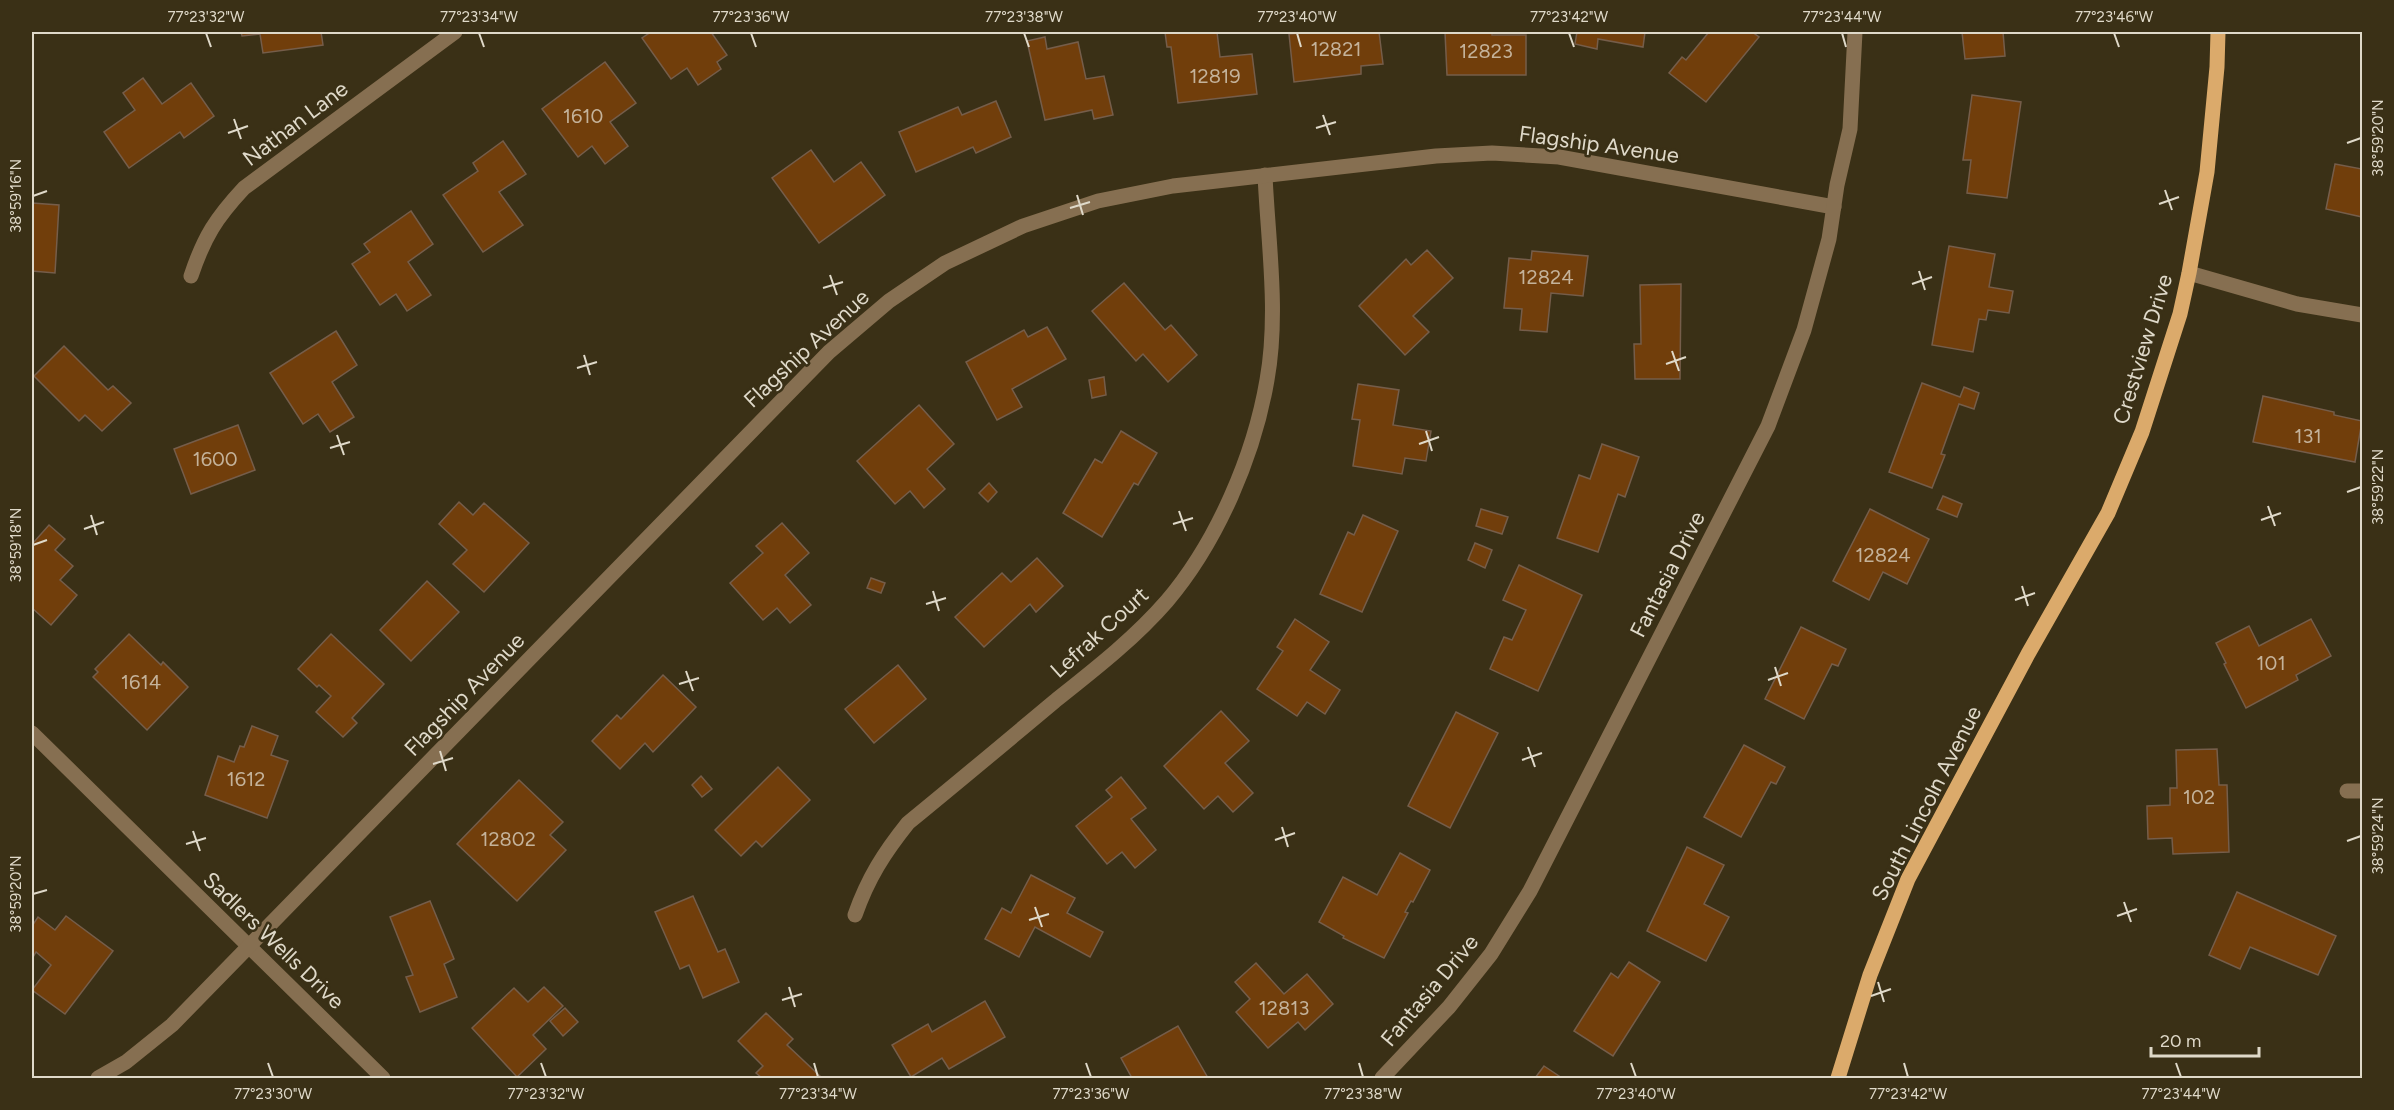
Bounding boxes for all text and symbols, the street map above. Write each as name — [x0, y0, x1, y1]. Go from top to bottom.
text: 77°23'32"W — [168, 8, 245, 26]
text: 77°23'34"W — [440, 8, 519, 26]
text: 77°23'36"W — [712, 8, 790, 26]
text: 77°23'38"W — [985, 8, 1063, 26]
text: 77°23'40"W — [1257, 8, 1337, 26]
text: 77°23'42"W — [1530, 8, 1609, 26]
text: 77°23'44"W — [1802, 8, 1882, 26]
text: 77°23'46"W — [2075, 8, 2154, 26]
house number: 12821 — [1310, 37, 1362, 61]
house number: 12823 — [1459, 39, 1513, 63]
house number: 12819 — [1189, 64, 1241, 88]
street label: Nathan Lane — [237, 75, 353, 172]
text: 38°59'20"N — [2369, 99, 2387, 177]
house number: 1610 — [563, 104, 603, 128]
street label: Flagship Avenue — [1517, 120, 1681, 169]
text: 38°59'16"N — [7, 159, 25, 233]
house number: 12824 — [1518, 265, 1574, 289]
street label: Crestview Drive — [2107, 271, 2178, 428]
street label: Flagship Avenue — [738, 283, 875, 413]
house number: 131 — [2294, 424, 2322, 448]
house number: 1600 — [192, 447, 238, 471]
text: 38°59'22"N — [2369, 449, 2387, 525]
street label: Fantasia Drive — [1624, 507, 1711, 642]
text: 38°59'18"N — [7, 508, 25, 582]
house number: 12824 — [1855, 543, 1911, 567]
street label: Lefrak Court — [1045, 581, 1154, 684]
street label: Flagship Avenue — [399, 627, 530, 762]
house number: 101 — [2256, 651, 2286, 675]
house number: 1614 — [121, 670, 161, 694]
street label: South Lincoln Avenue — [1866, 701, 1987, 905]
house number: 1612 — [226, 767, 266, 791]
house number: 102 — [2183, 785, 2215, 809]
text: 38°59'24"N — [2369, 797, 2387, 875]
house number: 12802 — [480, 827, 536, 851]
text: 38°59'20"N — [7, 855, 25, 933]
street label: Sadlers Wells Drive — [197, 866, 350, 1015]
street label: Fantasia Drive — [1375, 929, 1484, 1052]
house number: 12813 — [1259, 996, 1309, 1020]
scale bar — [2151, 1020, 2259, 1058]
text: 20 m — [2160, 1030, 2201, 1052]
text: 77°23'30"W — [234, 1085, 313, 1103]
text: 77°23'32"W — [508, 1085, 585, 1103]
text: 77°23'34"W — [779, 1085, 858, 1103]
text: 77°23'36"W — [1052, 1085, 1130, 1103]
text: 77°23'38"W — [1324, 1085, 1402, 1103]
text: 77°23'40"W — [1596, 1085, 1676, 1103]
text: 77°23'42"W — [1869, 1085, 1948, 1103]
text: 77°23'44"W — [2141, 1085, 2221, 1103]

